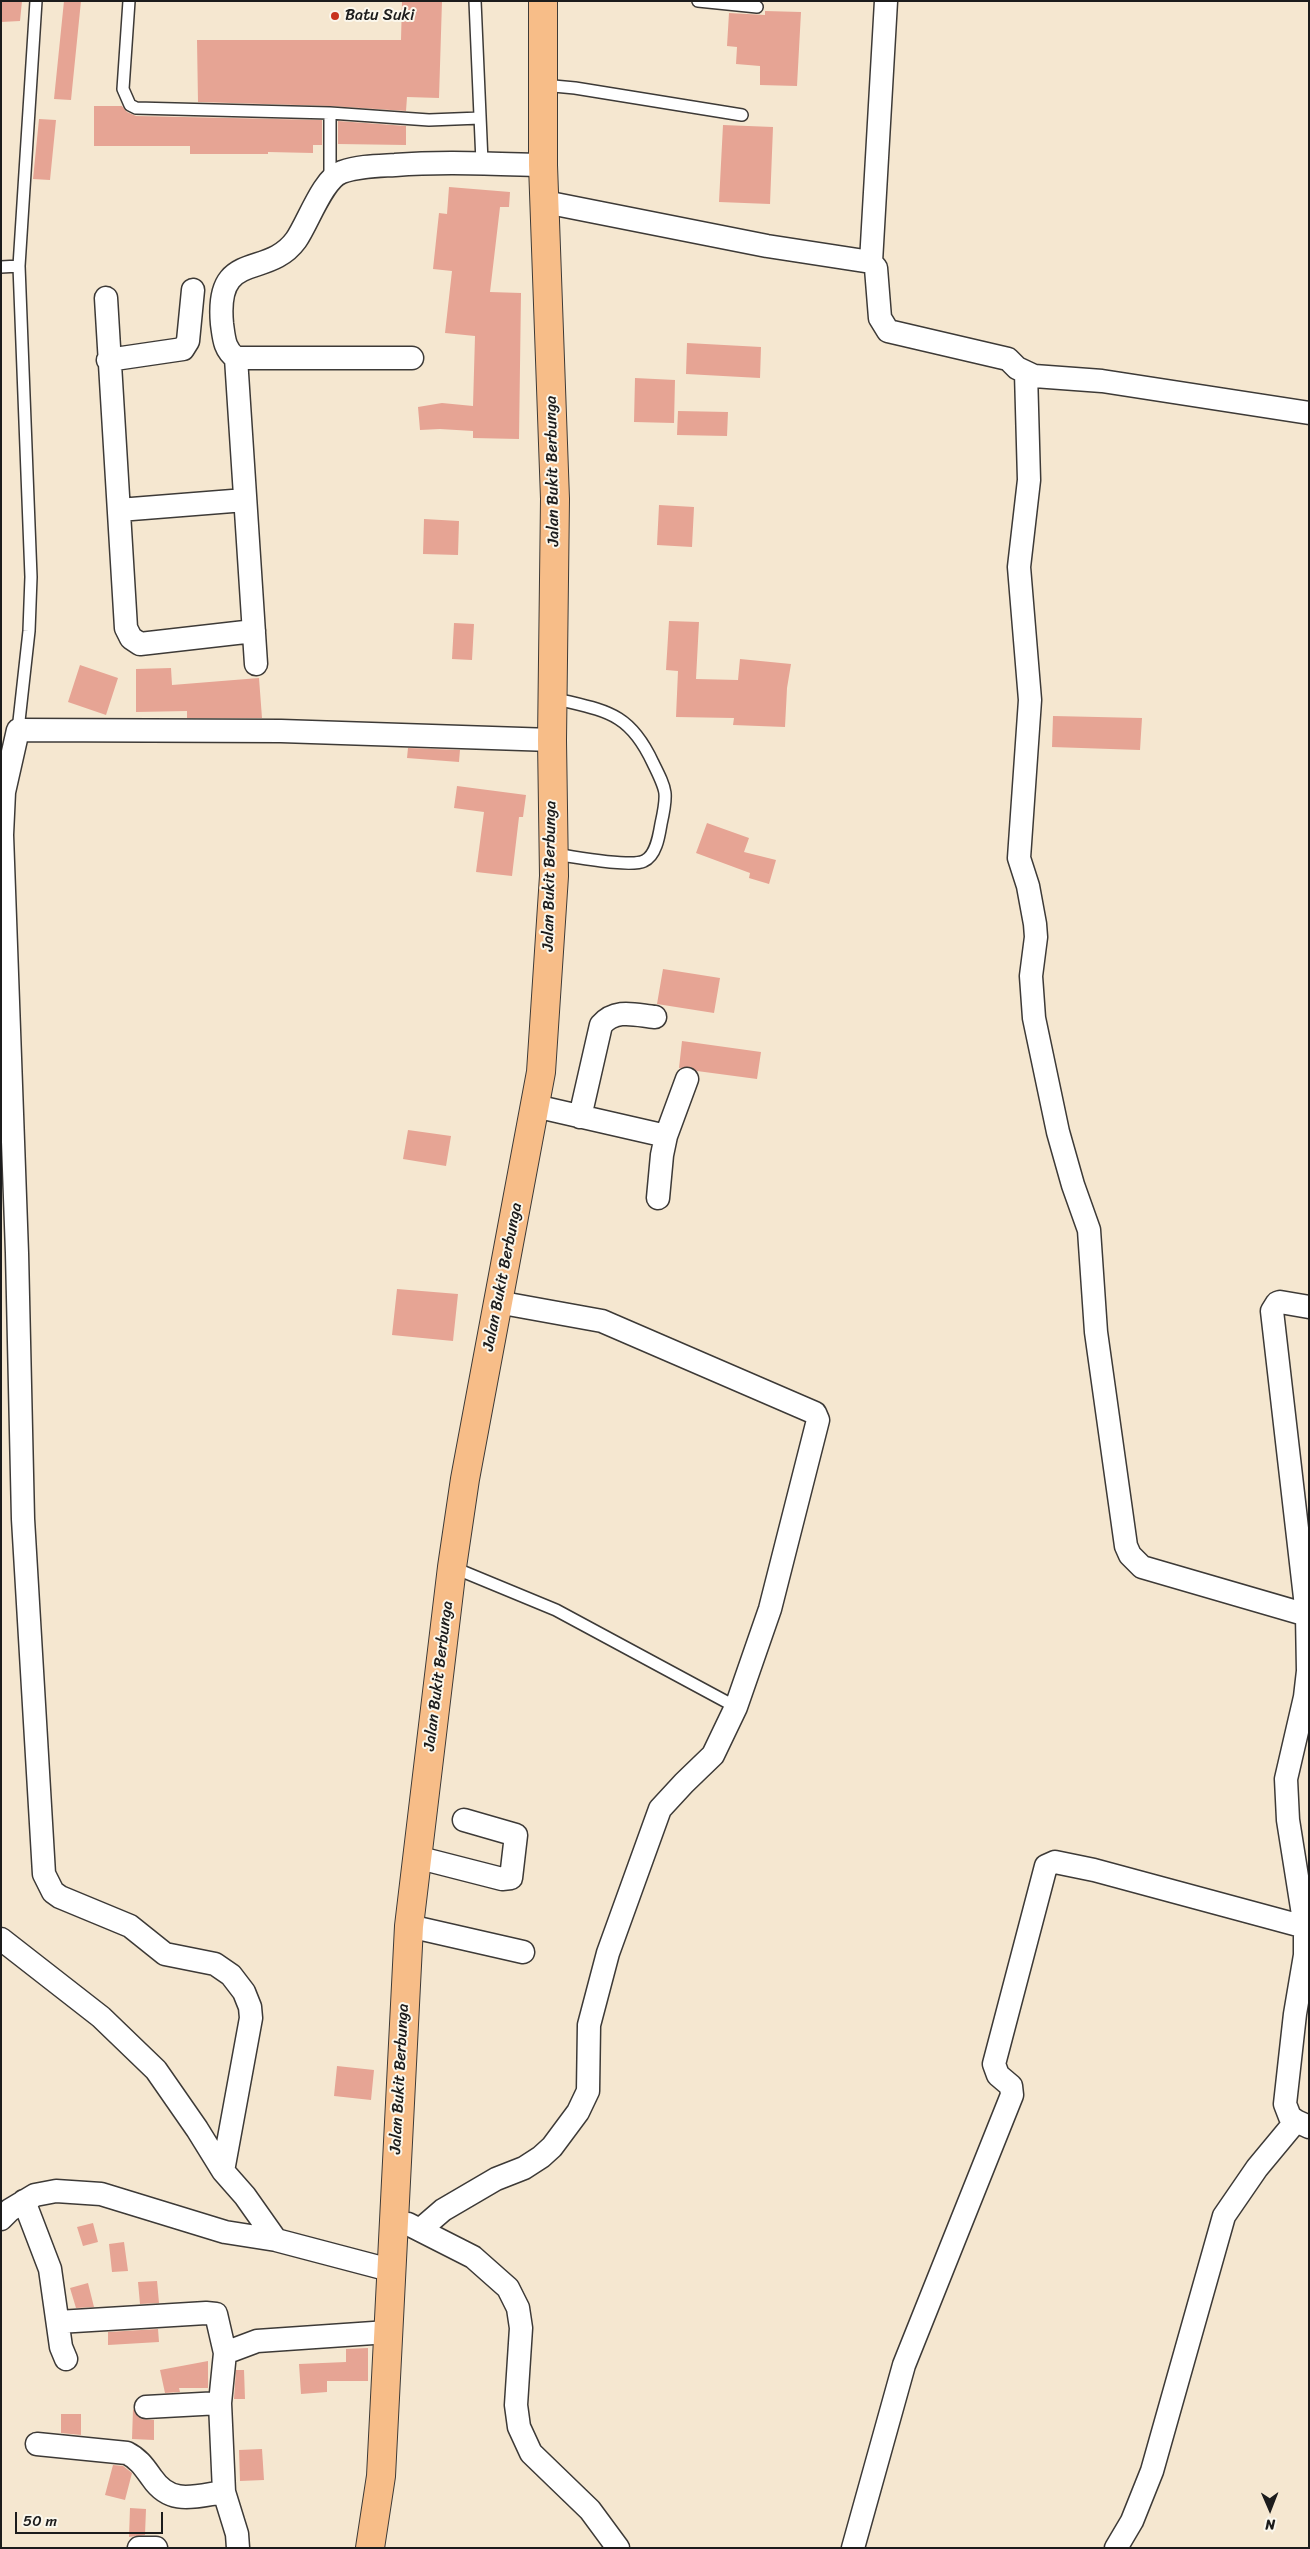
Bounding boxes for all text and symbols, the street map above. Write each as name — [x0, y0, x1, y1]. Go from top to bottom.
place label: Batu Suki — [345, 6, 414, 26]
marker: Batu Suki — [329, 10, 341, 22]
street label: Jalan Bukit Berbunga — [542, 396, 564, 546]
street label: Jalan Bukit Berbunga — [539, 801, 561, 951]
street label: Jalan Bukit Berbunga — [479, 1201, 527, 1353]
street label: Jalan Bukit Berbunga — [420, 1600, 458, 1752]
street label: Jalan Bukit Berbunga — [386, 2003, 414, 2155]
north arrow — [1245, 2484, 1295, 2534]
scale bar — [18, 2502, 165, 2534]
text: 50 m — [23, 2508, 57, 2534]
text: N — [1265, 2512, 1275, 2537]

